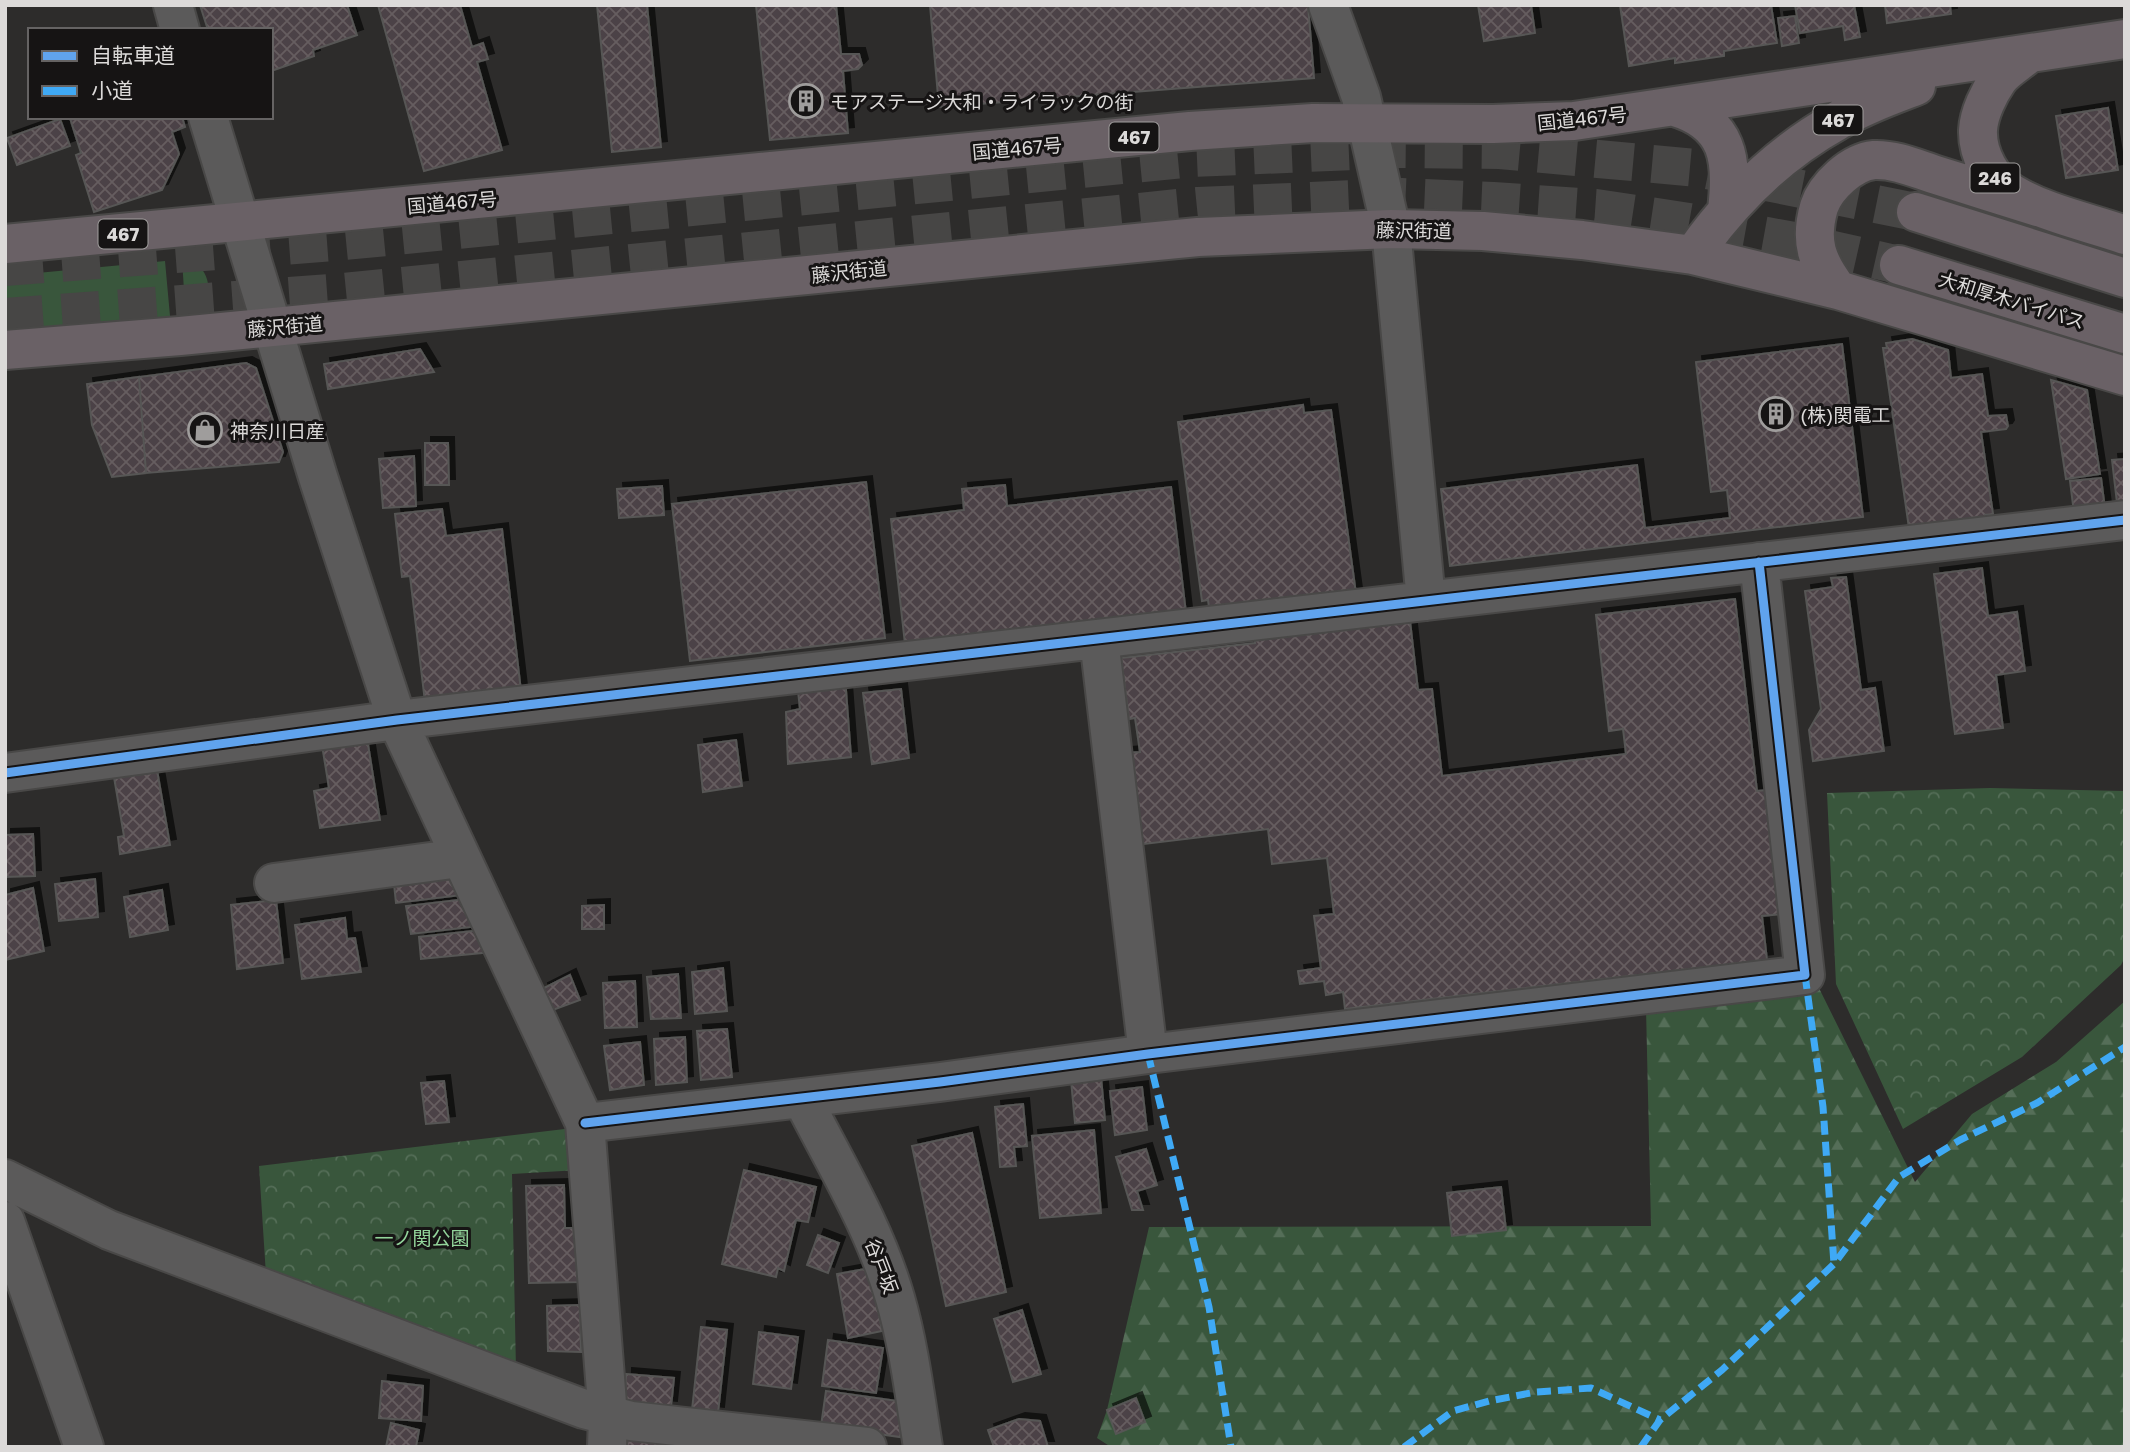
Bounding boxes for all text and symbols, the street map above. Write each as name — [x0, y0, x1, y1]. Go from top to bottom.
legend — [28, 28, 273, 119]
text: 自転車道 — [91, 42, 175, 68]
text: 小道 — [91, 77, 133, 103]
building icon: モアステージ大和・ライラックの街 — [787, 82, 825, 120]
place label: モアステージ大和・ライラックの街 — [830, 90, 1134, 113]
street label: 国道467号 — [1536, 102, 1628, 134]
road number: 467 — [1814, 106, 1862, 134]
road number: 467 — [1110, 122, 1158, 152]
street label: 国道467号 — [971, 133, 1063, 163]
road number: 246 — [1970, 163, 2020, 192]
street label: 国道467号 — [406, 187, 498, 217]
street label: 藤沢街道 — [1376, 218, 1452, 242]
road number: 467 — [99, 220, 148, 248]
street label: 藤沢街道 — [810, 256, 888, 286]
street label: 大和厚木バイパス — [1936, 267, 2088, 333]
street label: 藤沢街道 — [246, 311, 324, 341]
building icon: (株)関電工 — [1757, 395, 1795, 433]
place label: (株)関電工 — [1800, 403, 1890, 426]
shop icon: 神奈川日産 — [186, 411, 224, 449]
place label: 神奈川日産 — [230, 419, 325, 442]
park label: 一ノ関公園 — [374, 1226, 470, 1249]
street label: 谷戸坂 — [861, 1235, 903, 1297]

